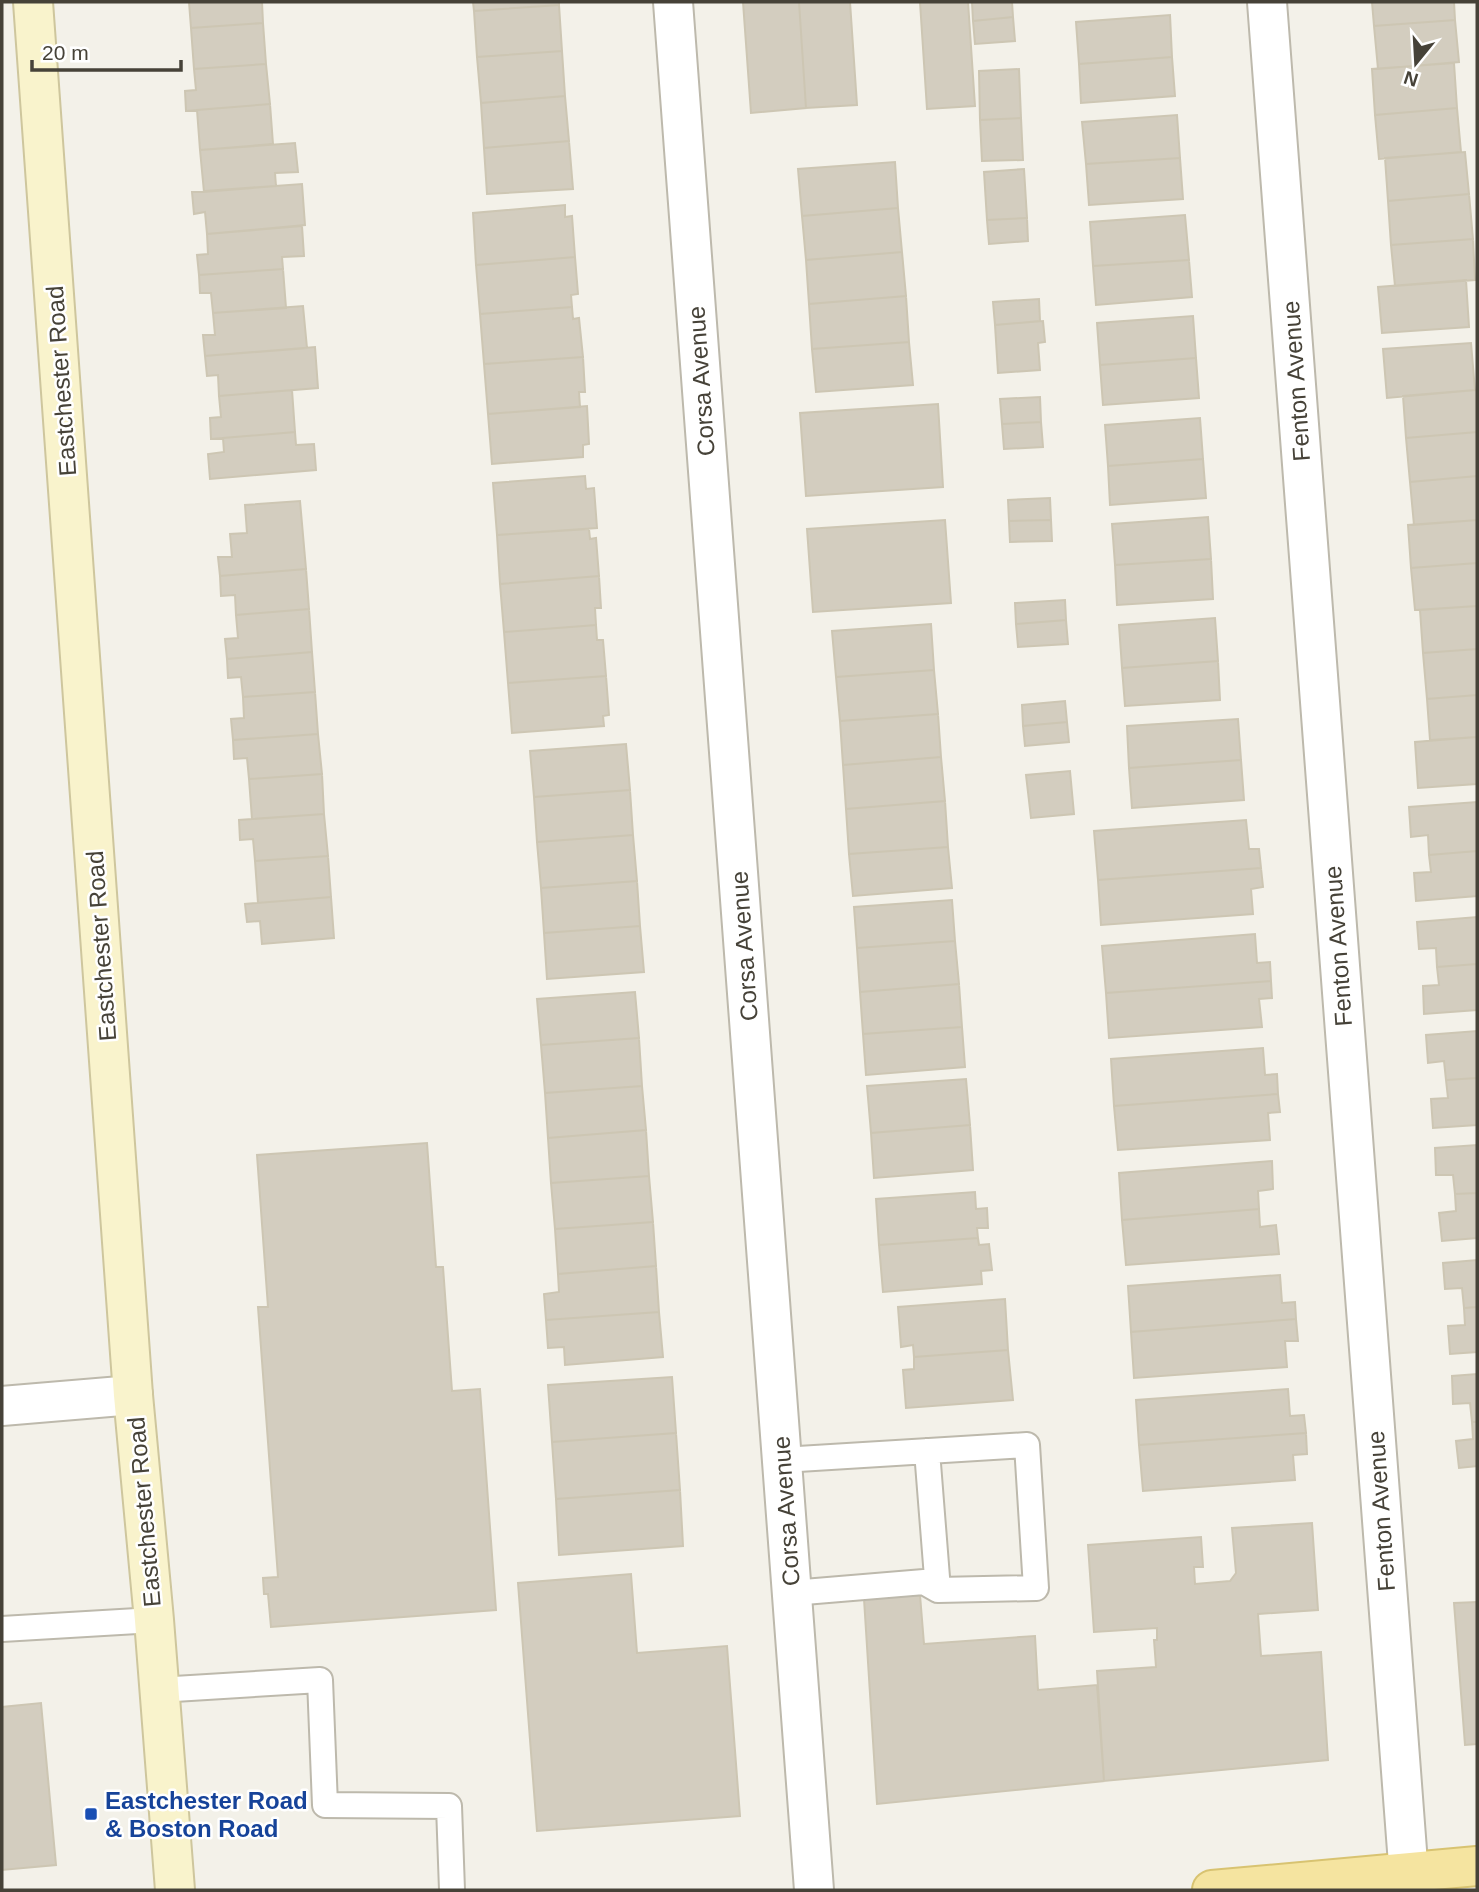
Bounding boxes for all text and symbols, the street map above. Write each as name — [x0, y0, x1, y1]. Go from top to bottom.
scale bar — [32, 28, 180, 72]
north arrow — [1381, 28, 1451, 98]
text: 20 m — [42, 41, 89, 64]
text: N — [1401, 67, 1421, 91]
street label: Eastchester Road — [41, 285, 81, 477]
street label: Fenton Avenue — [1277, 300, 1315, 462]
street label: Corsa Avenue — [682, 305, 720, 457]
street label: Eastchester Road — [81, 850, 121, 1042]
street label: Fenton Avenue — [1319, 865, 1357, 1027]
street label: Corsa Avenue — [725, 870, 763, 1022]
street label: Eastchester Road — [122, 1416, 166, 1608]
street label: Fenton Avenue — [1362, 1430, 1400, 1592]
street label: Corsa Avenue — [767, 1435, 805, 1587]
place label: Eastchester Road & Boston Road — [105, 1787, 308, 1842]
marker: Eastchester Road & Boston Road — [83, 1806, 99, 1822]

